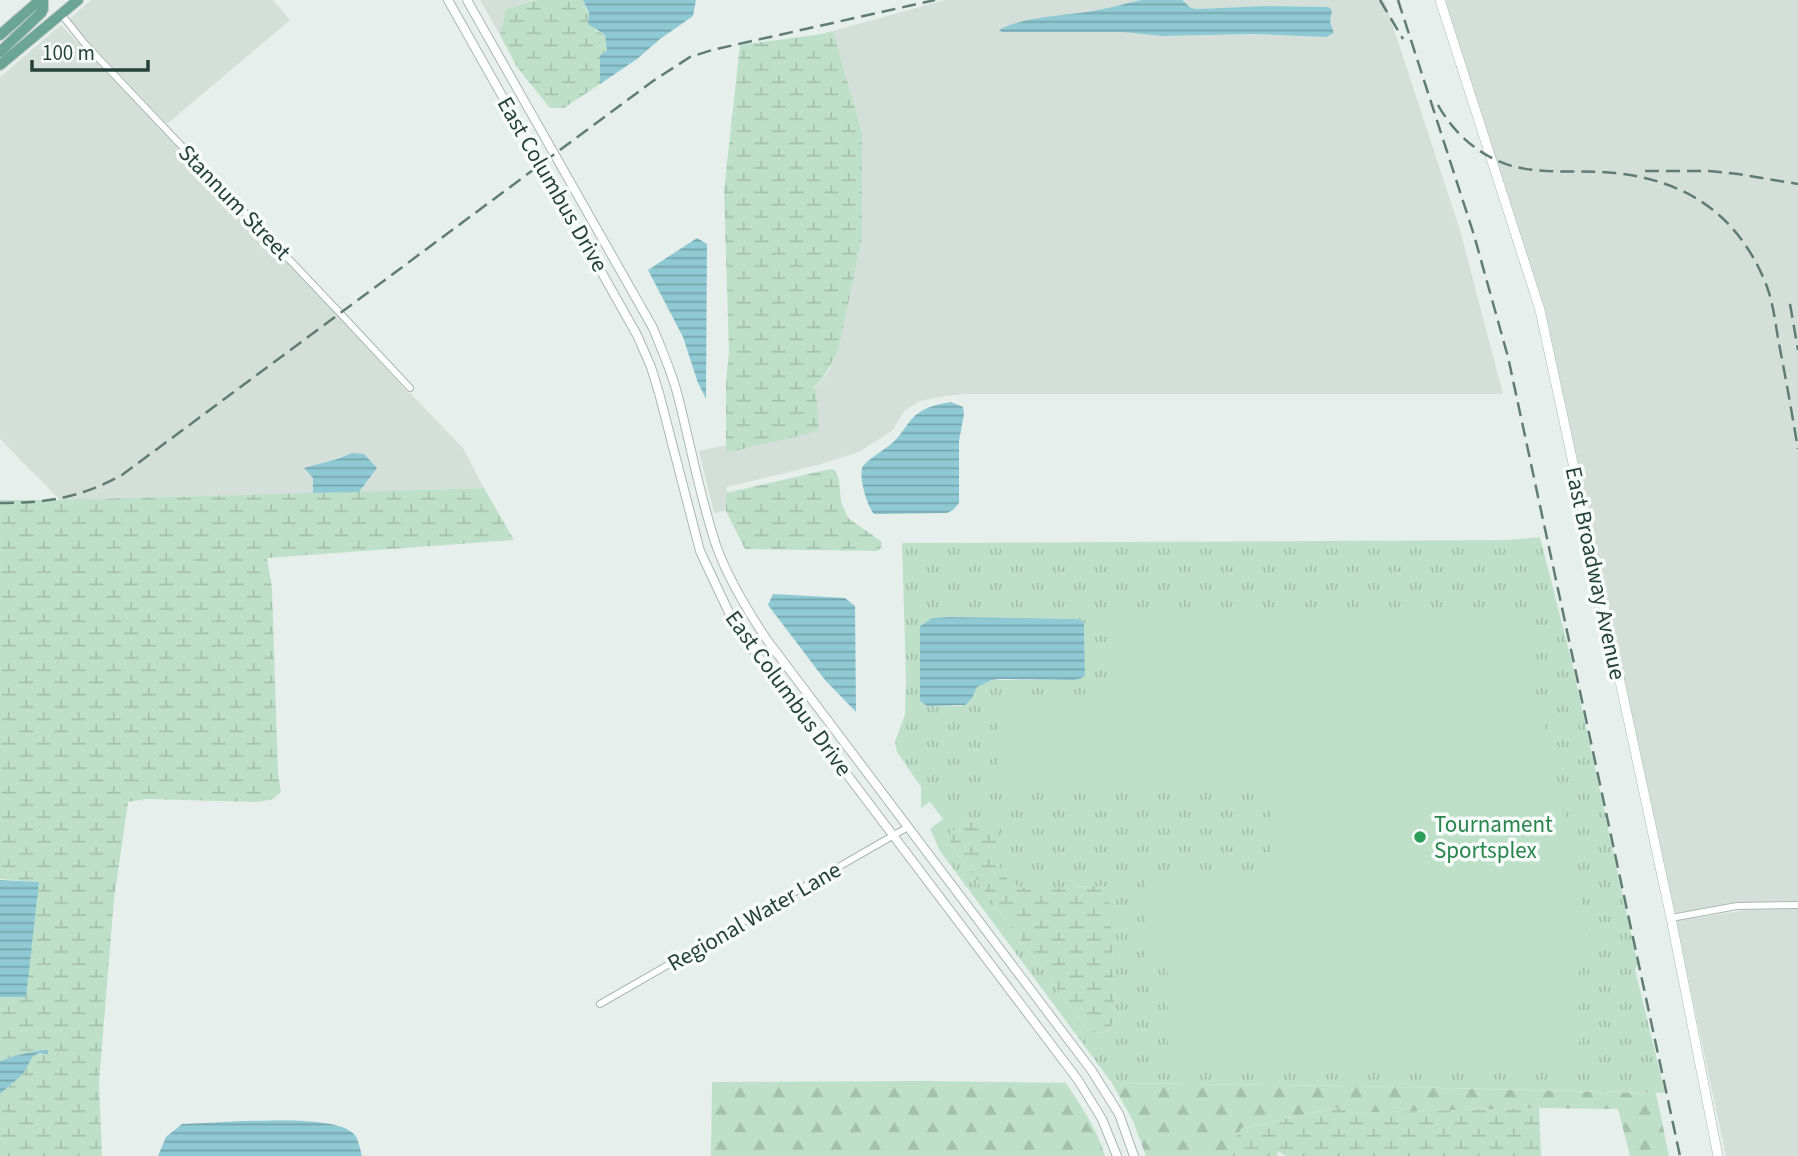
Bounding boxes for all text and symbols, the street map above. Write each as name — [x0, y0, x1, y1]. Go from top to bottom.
scale bar — [32, 28, 147, 72]
text: 100 m — [42, 38, 95, 68]
street label: East Columbus Drive — [489, 90, 616, 278]
street label: Stannum Street — [171, 137, 299, 268]
street label: East Broadway Avenue — [1557, 463, 1634, 683]
street label: East Columbus Drive — [717, 604, 860, 783]
place label: Tournament Sportsplex — [1434, 808, 1553, 867]
marker: Tournament Sportsplex — [1412, 829, 1428, 845]
street label: Regional Water Lane — [661, 853, 847, 980]

